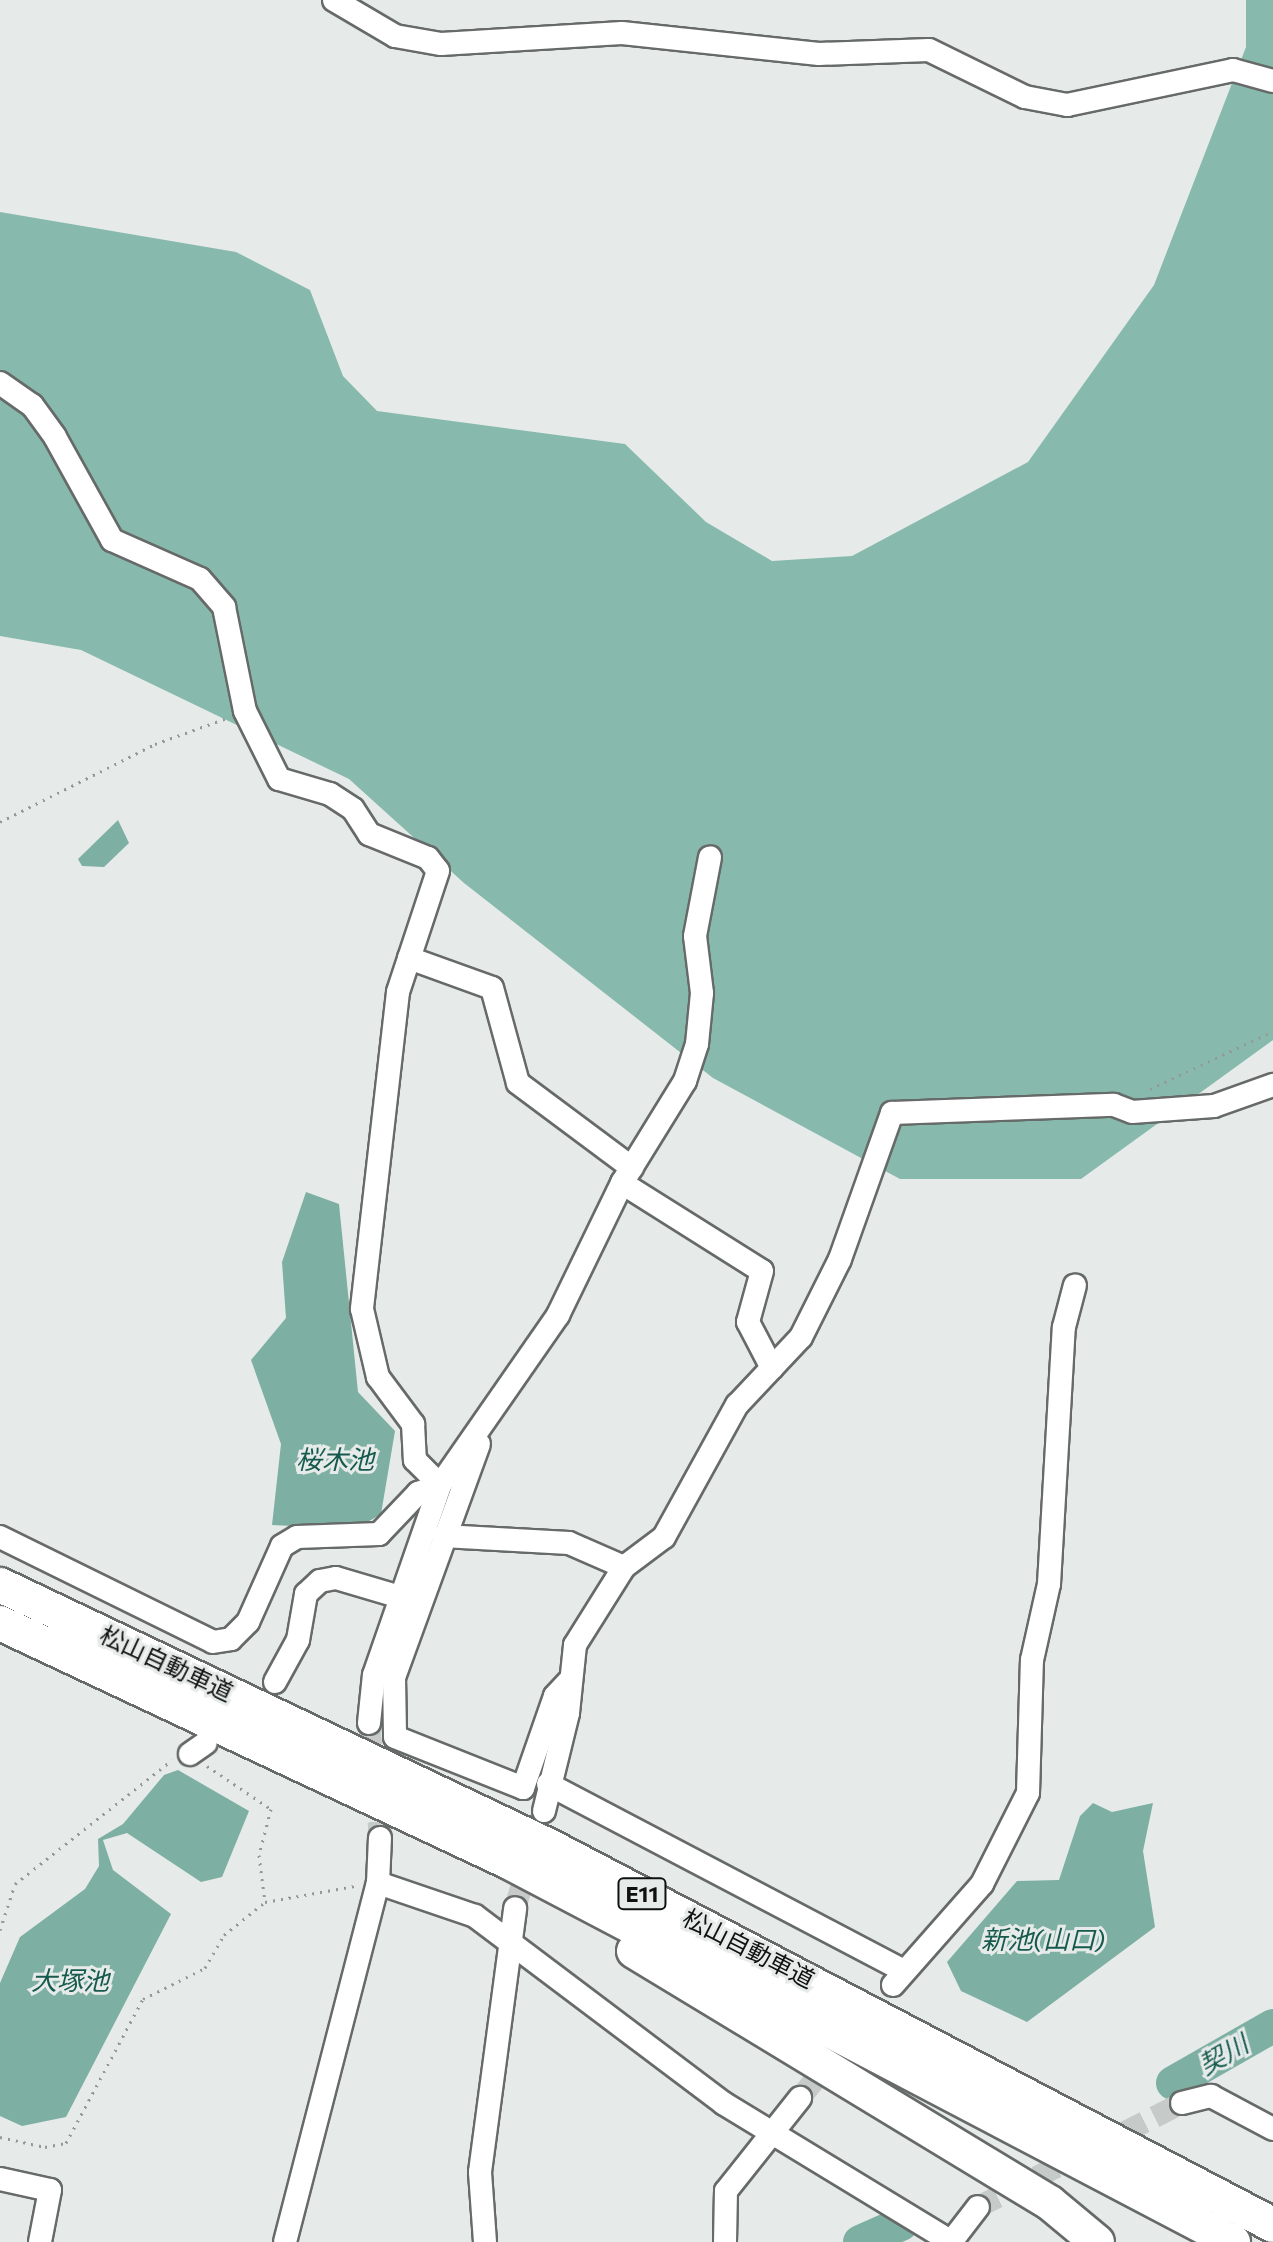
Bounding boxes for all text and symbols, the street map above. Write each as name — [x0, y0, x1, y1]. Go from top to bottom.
water label: 桜木池 — [296, 1443, 374, 1475]
street label: 松山自動車道 — [96, 1620, 238, 1706]
road number: E11 — [616, 1876, 668, 1912]
street label: 松山自動車道 — [678, 1902, 820, 1994]
water label: 新池(山口) — [981, 1923, 1105, 1955]
water label: 大塚池 — [31, 1964, 109, 1996]
water label: 契川 — [1193, 2027, 1253, 2081]

